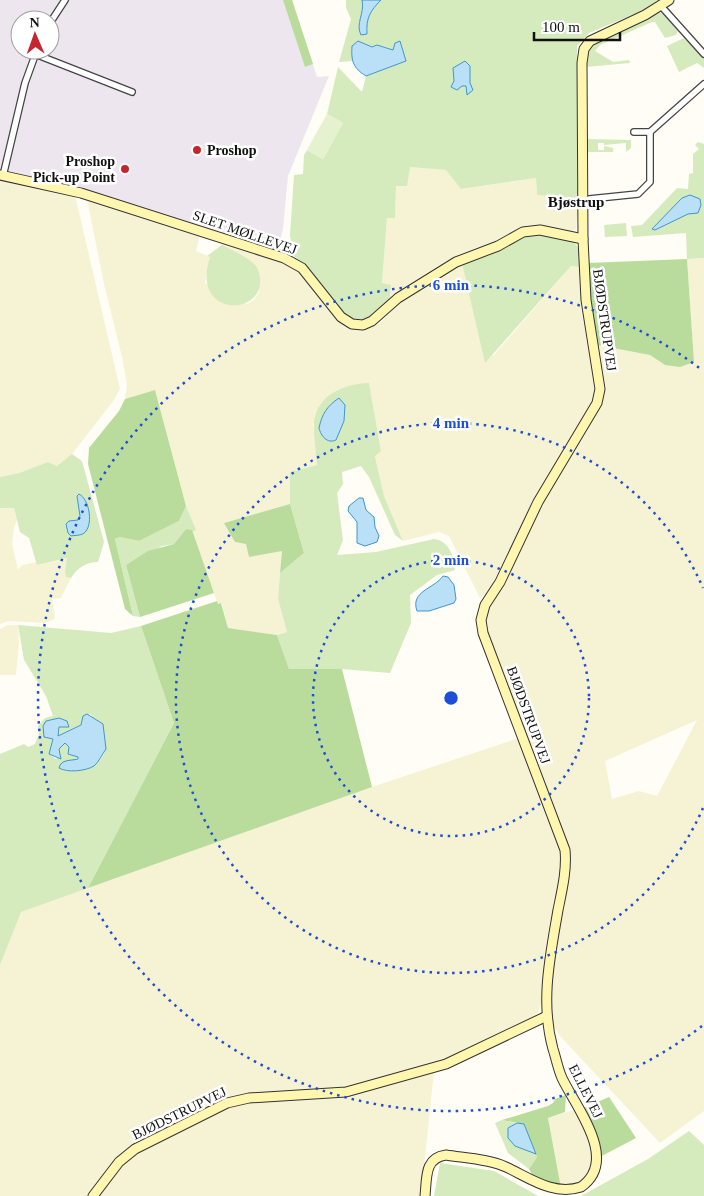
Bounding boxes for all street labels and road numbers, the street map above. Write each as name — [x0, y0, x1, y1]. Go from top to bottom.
street label: SLET MØLLEVEJ — [191, 208, 299, 257]
street label: BJØDSTRUPVEJ — [590, 268, 619, 372]
street label: BJØDSTRUPVEJ — [504, 664, 553, 766]
street label: ELLEVEJ — [566, 1062, 606, 1121]
street label: BJØDSTRUPVEJ — [130, 1084, 229, 1143]

